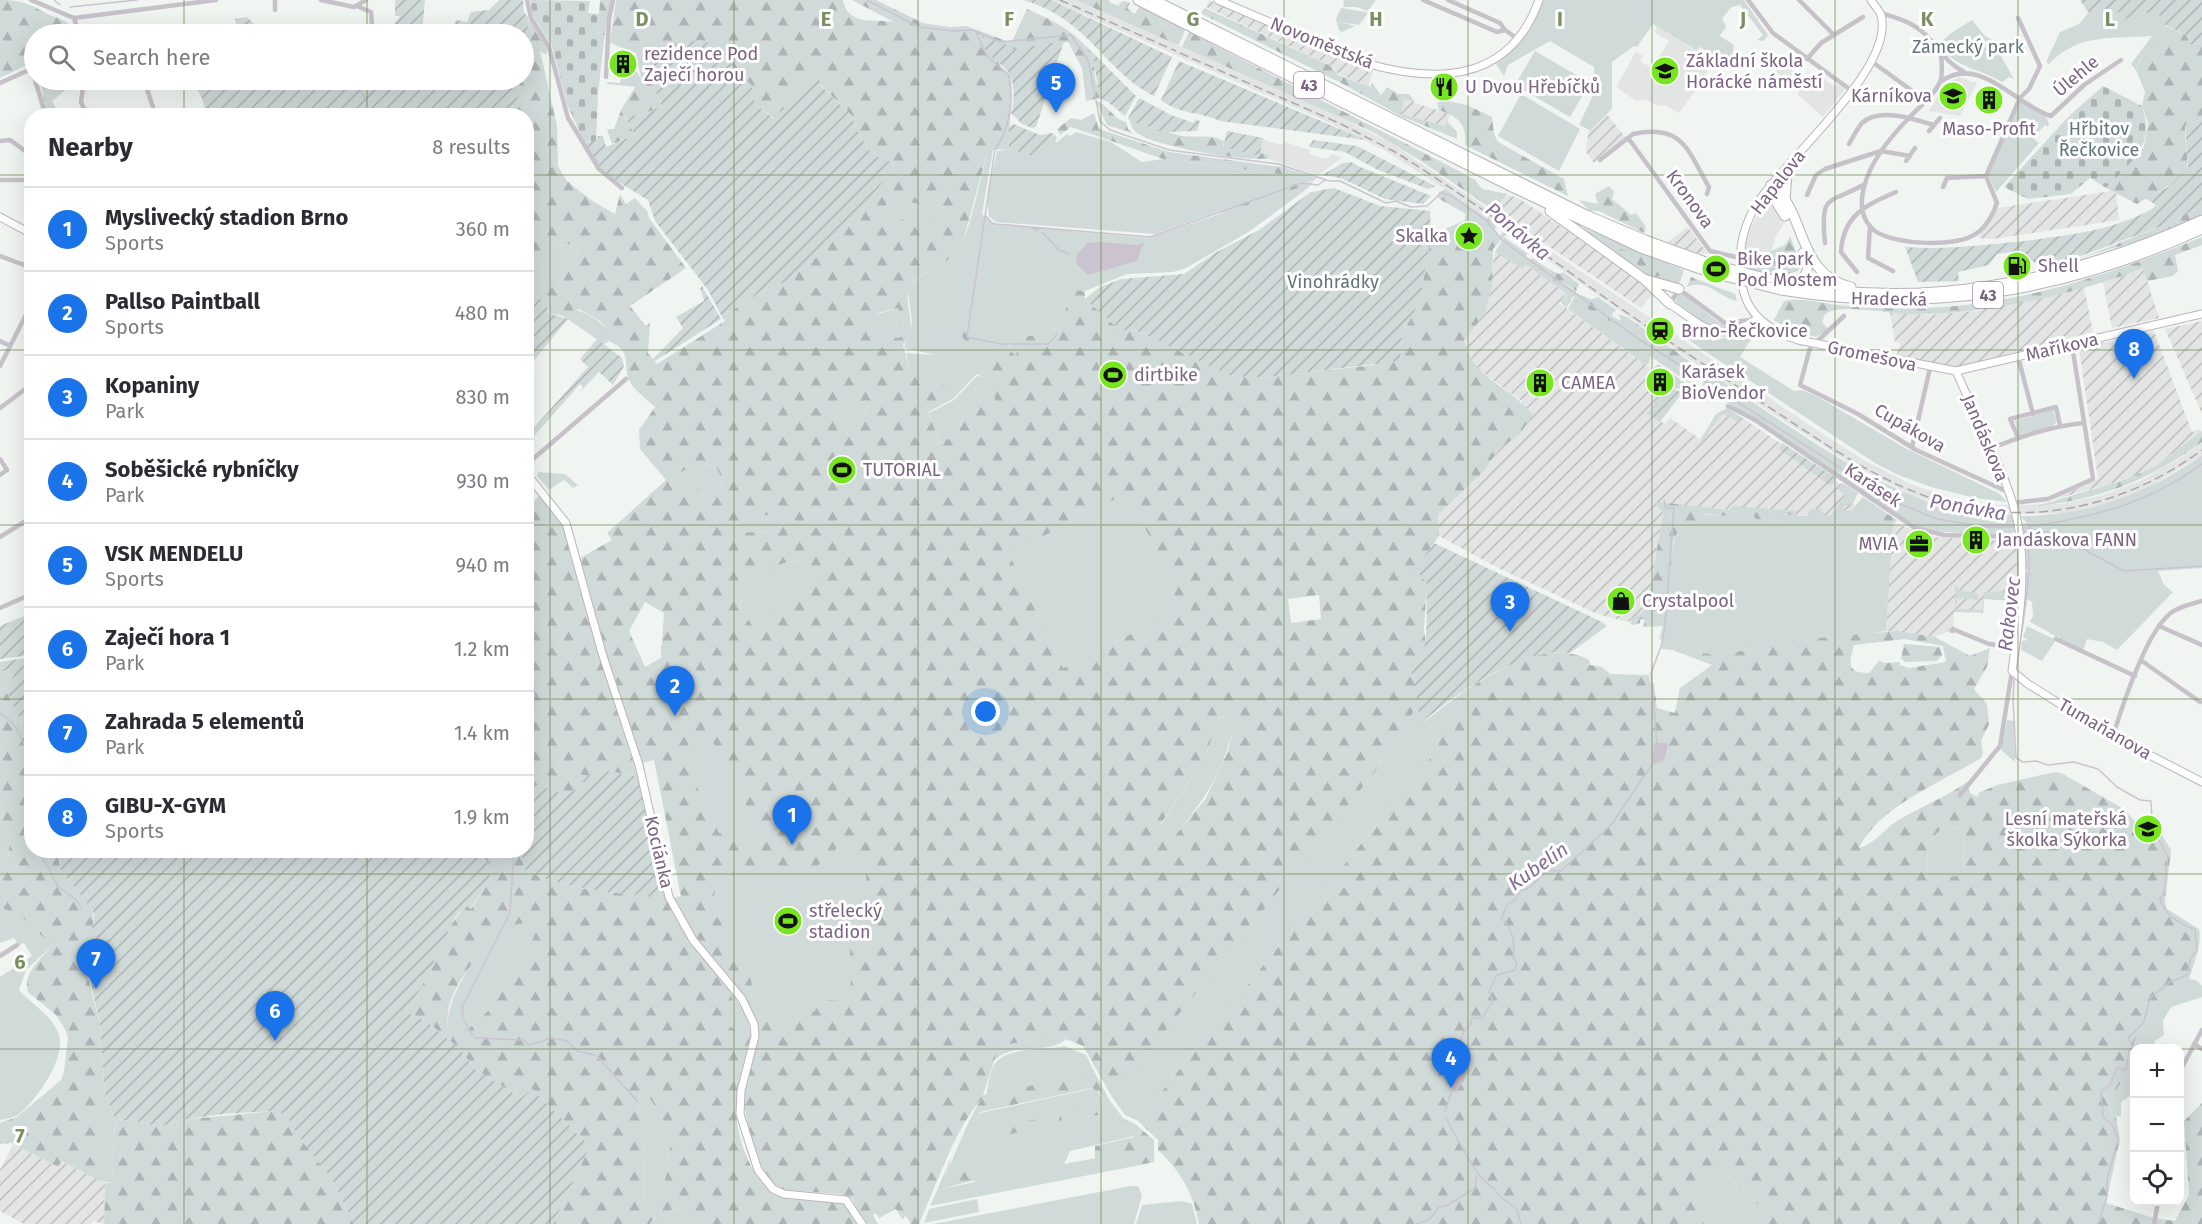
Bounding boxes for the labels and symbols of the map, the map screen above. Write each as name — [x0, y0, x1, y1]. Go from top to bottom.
text: D — [635, 7, 649, 31]
text: E — [821, 7, 831, 31]
text: F — [1004, 7, 1014, 31]
text: G — [1187, 7, 1199, 31]
text: H — [1369, 7, 1383, 31]
text: I — [1557, 7, 1563, 31]
text: J — [1739, 7, 1746, 31]
text: K — [1921, 7, 1934, 31]
text: L — [2105, 7, 2115, 31]
street label: Novoměstská — [1267, 12, 1377, 74]
park label: Zámecký park — [1912, 36, 2025, 58]
place label: rezidence Pod Zaječí horou — [644, 43, 758, 86]
building icon: rezidence Pod Zaječí horou — [607, 48, 639, 80]
place label: Základní škola Horácké náměstí — [1686, 50, 1823, 93]
street label: Úlehle — [2048, 50, 2103, 101]
school or university icon: Základní škola Horácké náměstí — [1649, 55, 1681, 87]
pin: 5 — [1036, 63, 1076, 113]
restaurant icon: U Dvou Hřebíčků — [1428, 71, 1460, 103]
road number: 43 — [1294, 72, 1324, 98]
place label: U Dvou Hřebíčků — [1465, 76, 1600, 98]
school or university icon: Kárníkova — [1937, 80, 1969, 112]
building icon: Maso-Profit — [1973, 84, 2005, 116]
place label: Kárníkova — [1851, 85, 1932, 107]
place label: Maso-Profit — [1942, 118, 2036, 140]
park label: Hřbitov Řečkovice — [2059, 118, 2139, 161]
street label: Hapalova — [1746, 145, 1810, 219]
street label: Kronova — [1661, 165, 1719, 233]
water label: Ponávka — [1481, 197, 1555, 265]
place icon: Skalka — [1453, 220, 1485, 252]
place label: Skalka — [1396, 225, 1448, 247]
place label: Bike park Pod Mostem — [1737, 248, 1837, 291]
fuel station icon: Shell — [2001, 250, 2033, 282]
sports icon: Bike park Pod Mostem — [1700, 253, 1732, 285]
place label: Shell — [2038, 255, 2079, 277]
park label: Vinohrádky — [1287, 271, 1379, 293]
road number: 43 — [1973, 282, 2003, 308]
street label: Hradecká — [1851, 287, 1927, 311]
station icon: Brno-Řečkovice — [1644, 315, 1676, 347]
place label: Brno-Řečkovice — [1681, 320, 1808, 342]
street label: Maříkova — [2024, 328, 2100, 366]
pin: 8 — [2114, 330, 2154, 379]
street label: Gromešova — [1825, 336, 1919, 376]
sports icon: dirtbike — [1097, 359, 1129, 391]
place label: Karásek BioVendor — [1681, 361, 1766, 404]
place label: dirtbike — [1134, 364, 1198, 386]
building icon: Karásek BioVendor — [1644, 366, 1676, 398]
building icon: CAMEA — [1524, 367, 1556, 399]
place label: CAMEA — [1561, 372, 1616, 394]
street label: Jandáskova — [1957, 391, 2013, 485]
street label: Cupákova — [1871, 399, 1949, 457]
sports icon: TUTORIAL — [826, 454, 858, 486]
street label: Karásek — [1840, 458, 1906, 512]
place label: TUTORIAL — [863, 459, 941, 481]
water label: Ponávka — [1928, 488, 2008, 526]
building icon: Jandáskova FANN — [1960, 524, 1992, 556]
office icon: MVIA — [1903, 528, 1935, 560]
place label: Jandáskova FANN — [1997, 529, 2137, 551]
place label: MVIA — [1858, 533, 1899, 555]
water label: Rakovec — [1993, 575, 2026, 653]
pin: 3 — [1490, 582, 1530, 632]
shop icon: Crystalpool — [1605, 585, 1637, 617]
place label: Crystalpool — [1642, 590, 1734, 612]
pin: 2 — [656, 666, 694, 716]
street label: Tumaňanova — [2054, 693, 2156, 765]
your location — [971, 697, 1000, 726]
pin: 1 — [772, 796, 812, 845]
place label: Lesní mateřská školka Sýkorka — [2005, 808, 2127, 851]
school or university icon: Lesní mateřská školka Sýkorka — [2132, 813, 2164, 845]
street label: Kociánka — [640, 814, 678, 890]
water label: Kubelín — [1503, 837, 1573, 895]
place label: střelecký stadion — [809, 900, 882, 943]
sports icon: střelecký stadion — [772, 905, 804, 937]
pin: 7 — [76, 940, 116, 989]
text: 6 — [14, 950, 26, 974]
pin: 6 — [256, 992, 294, 1041]
pin: 4 — [1432, 1038, 1470, 1088]
text: 7 — [15, 1124, 25, 1148]

